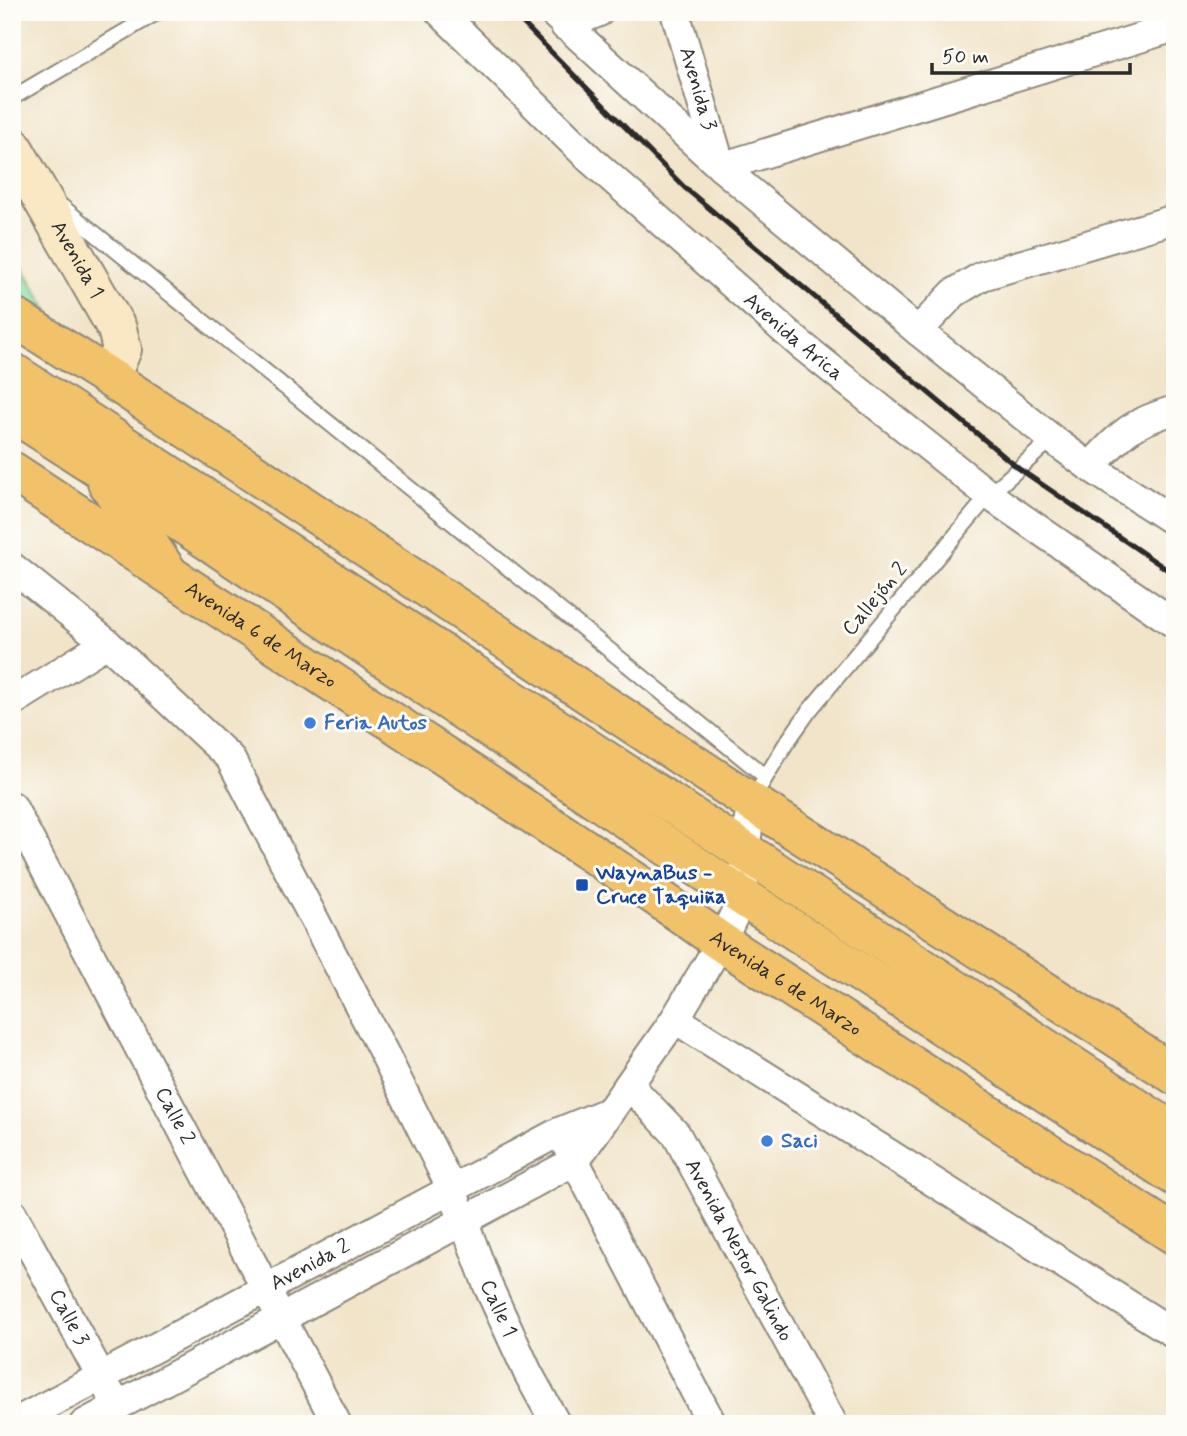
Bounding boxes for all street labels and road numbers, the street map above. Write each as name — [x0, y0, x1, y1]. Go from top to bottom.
street label: Avenida 3 — [672, 44, 724, 134]
street label: Avenida 1 — [44, 216, 111, 304]
street label: Avenida Arica — [737, 286, 849, 387]
street label: Callejón 2 — [836, 556, 914, 642]
street label: Avenida 6 de Marzo — [179, 575, 342, 695]
street label: Avenida 6 de Marzo — [704, 924, 867, 1043]
street label: Calle 2 — [148, 1082, 202, 1149]
street label: Avenida Nestor Galindo — [678, 1154, 800, 1346]
street label: Avenida 2 — [265, 1232, 355, 1298]
street label: Calle 1 — [473, 1275, 524, 1342]
street label: Calle 3 — [42, 1284, 96, 1351]

